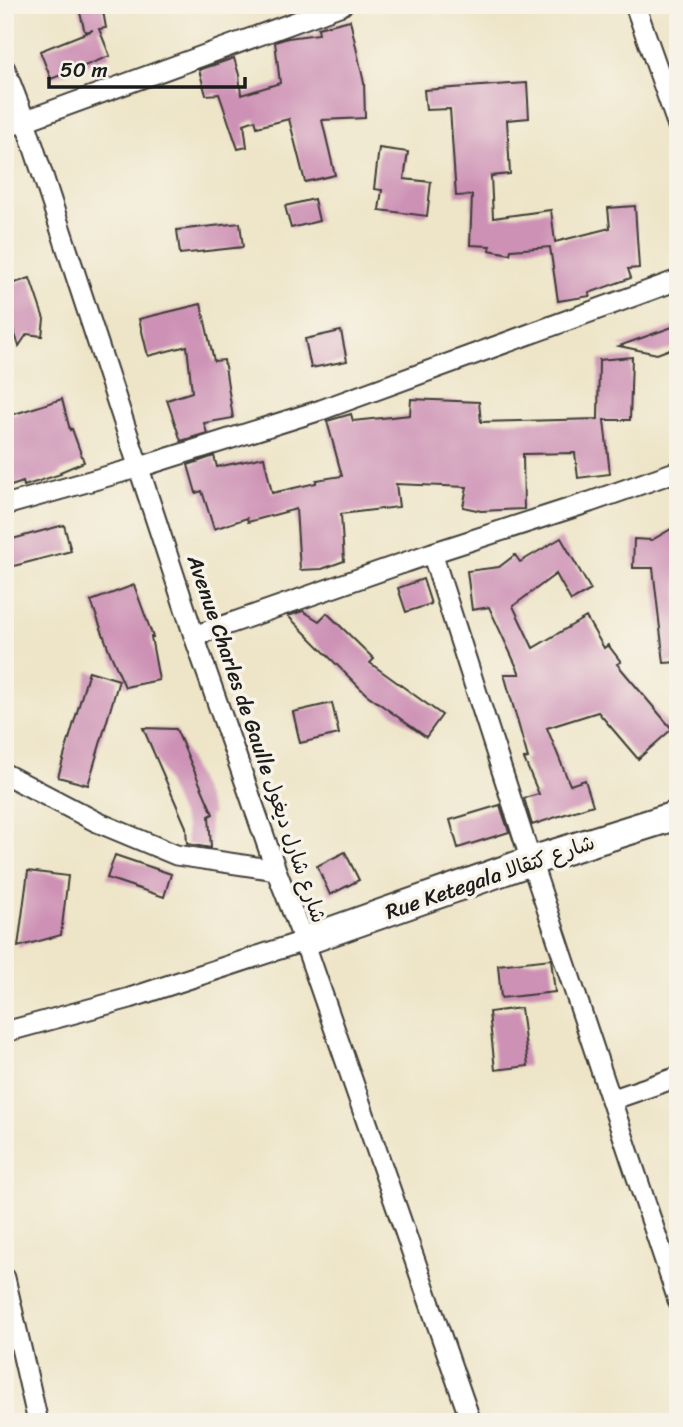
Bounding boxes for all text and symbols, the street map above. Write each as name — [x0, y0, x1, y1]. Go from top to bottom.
scale bar — [49, 46, 245, 90]
text: 50 m — [60, 51, 108, 89]
street label: Avenue Charles de Gaulle شارع شارل ديغول — [176, 549, 338, 928]
street label: Rue Ketegala شارع كتقالا — [380, 823, 600, 931]

